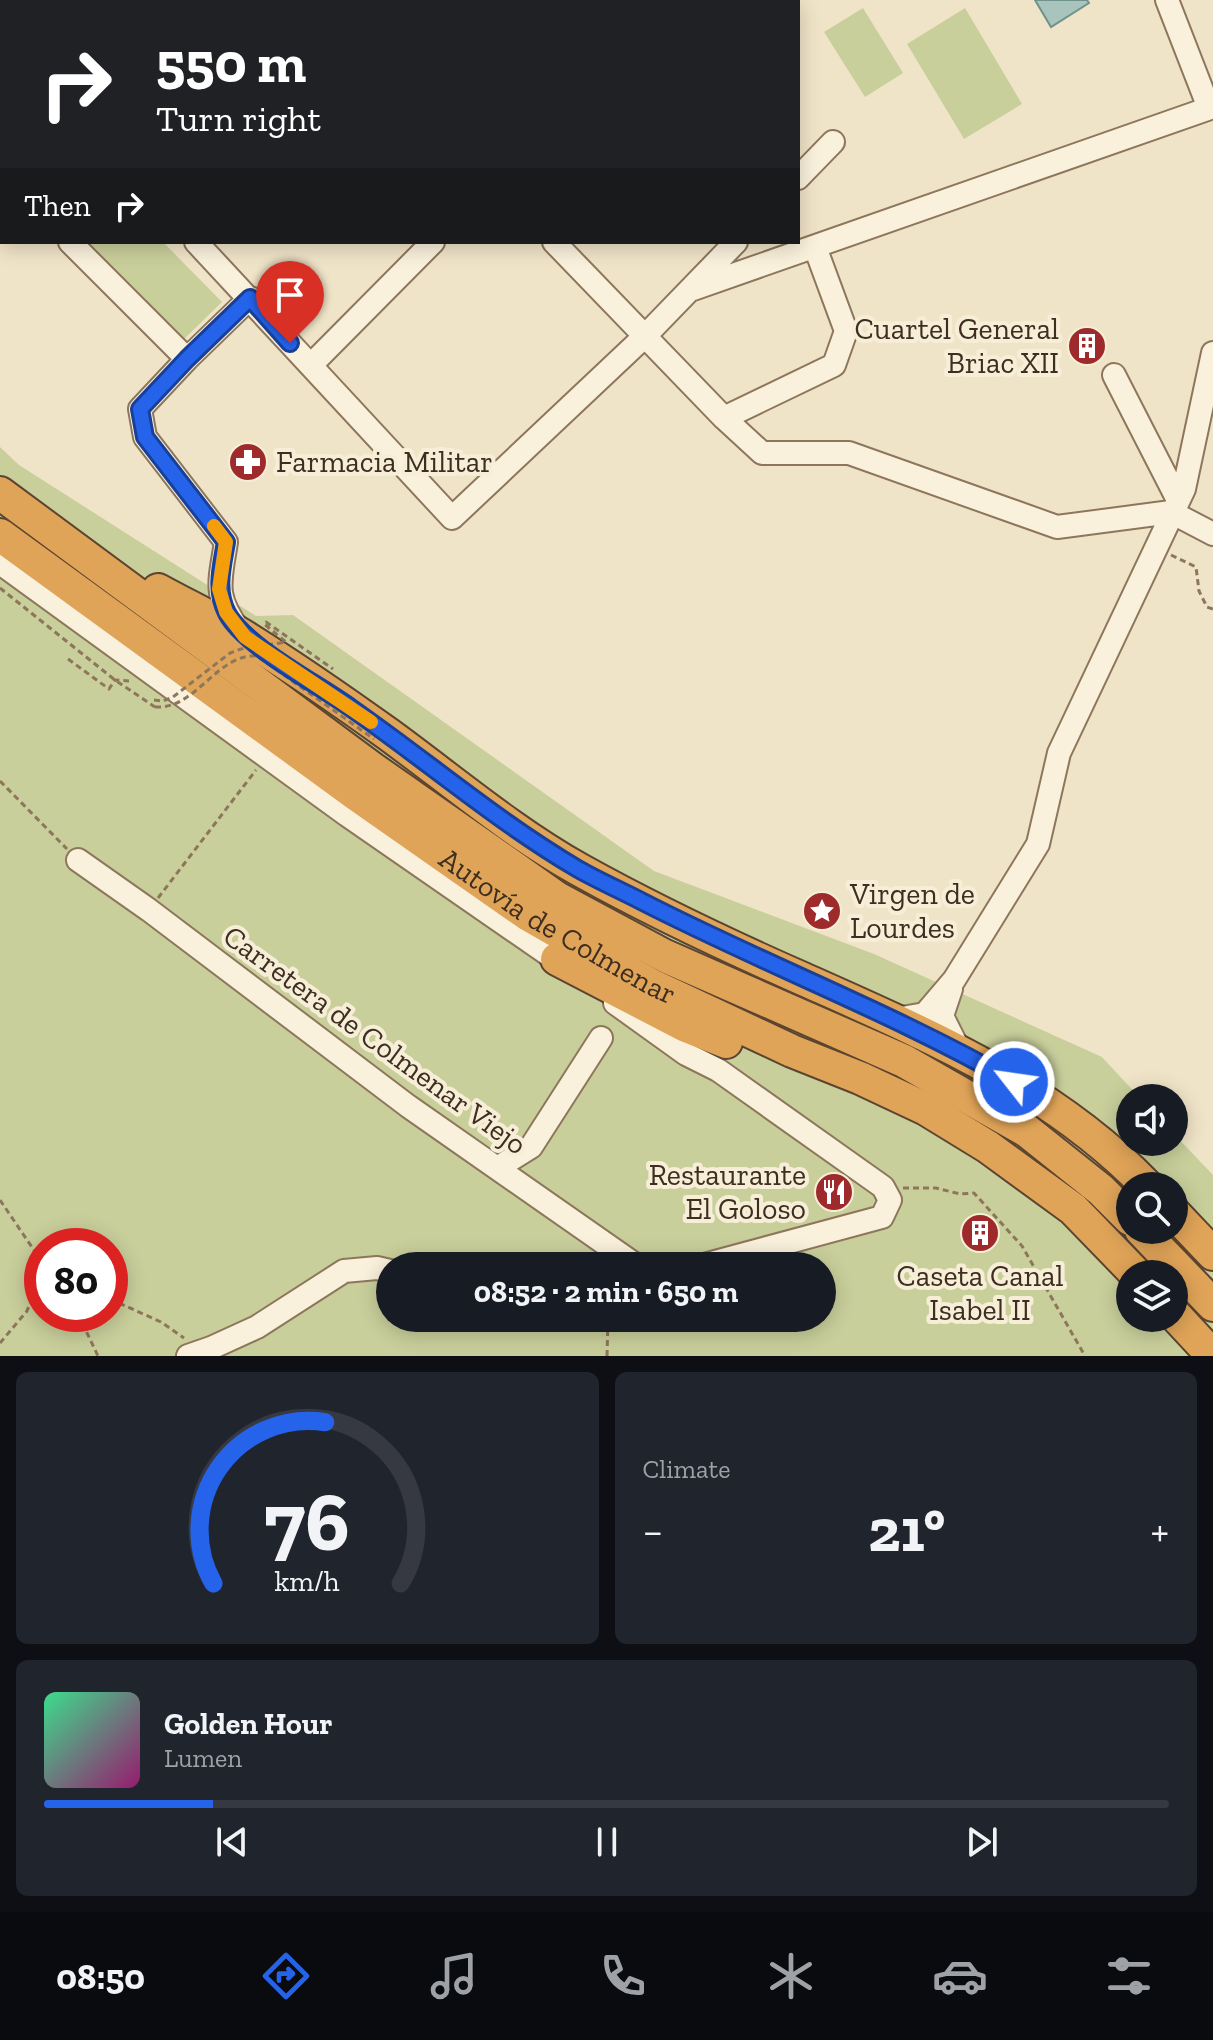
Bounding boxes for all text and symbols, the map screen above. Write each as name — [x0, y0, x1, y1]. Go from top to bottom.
text: 550 m — [156, 29, 306, 96]
icon: right — [24, 32, 128, 136]
text: Turn right — [156, 97, 321, 140]
icon: right — [107, 184, 151, 228]
text: Then — [24, 188, 91, 224]
pin — [256, 261, 324, 343]
icon: arrive — [268, 273, 312, 317]
place label: Cuartel General Briac XII — [854, 311, 1059, 381]
building icon: Cuartel General Briac XII — [1066, 325, 1108, 367]
pharmacy icon: Farmacia Militar — [227, 441, 269, 483]
place label: Farmacia Militar — [276, 444, 493, 480]
street label: Autovía de Colmenar — [432, 840, 682, 1012]
place label: Virgen de Lourdes — [849, 876, 975, 946]
place icon: Virgen de Lourdes — [801, 890, 843, 932]
street label: Carretera de Colmenar Viejo — [216, 918, 534, 1162]
position arrow — [972, 1040, 1056, 1124]
map controls — [1116, 1084, 1188, 1332]
button: sound — [1116, 1084, 1188, 1156]
place label: Restaurante El Goloso — [649, 1157, 806, 1227]
restaurant icon: Restaurante El Goloso — [813, 1171, 855, 1213]
button: search — [1116, 1172, 1188, 1244]
building icon: Caseta Canal Isabel II — [959, 1212, 1001, 1254]
speed limit sign: 80 — [24, 1228, 128, 1332]
place label: Caseta Canal Isabel II — [896, 1258, 1064, 1328]
button: layers — [1116, 1260, 1188, 1332]
text: 08:52 · 2 min · 650 m — [474, 1274, 738, 1310]
text: Climate — [643, 1453, 730, 1485]
text: 76 — [264, 1471, 350, 1571]
text: 21° — [868, 1494, 945, 1566]
text: − — [643, 1504, 663, 1557]
text: + — [1150, 1504, 1169, 1557]
text: km/h — [275, 1564, 340, 1598]
text: Golden Hour — [164, 1706, 332, 1742]
text: Lumen — [164, 1742, 242, 1774]
icon: previous — [210, 1820, 254, 1864]
icon: pause — [585, 1820, 629, 1864]
icon: next — [960, 1820, 1004, 1864]
icon: directions — [258, 1948, 314, 2004]
icon: music — [426, 1948, 482, 2004]
icon: phone — [595, 1948, 651, 2004]
icon: climate — [763, 1948, 819, 2004]
icon: car — [932, 1948, 988, 2004]
icon: filters — [1101, 1948, 1157, 2004]
text: 08:50 — [56, 1955, 145, 1998]

